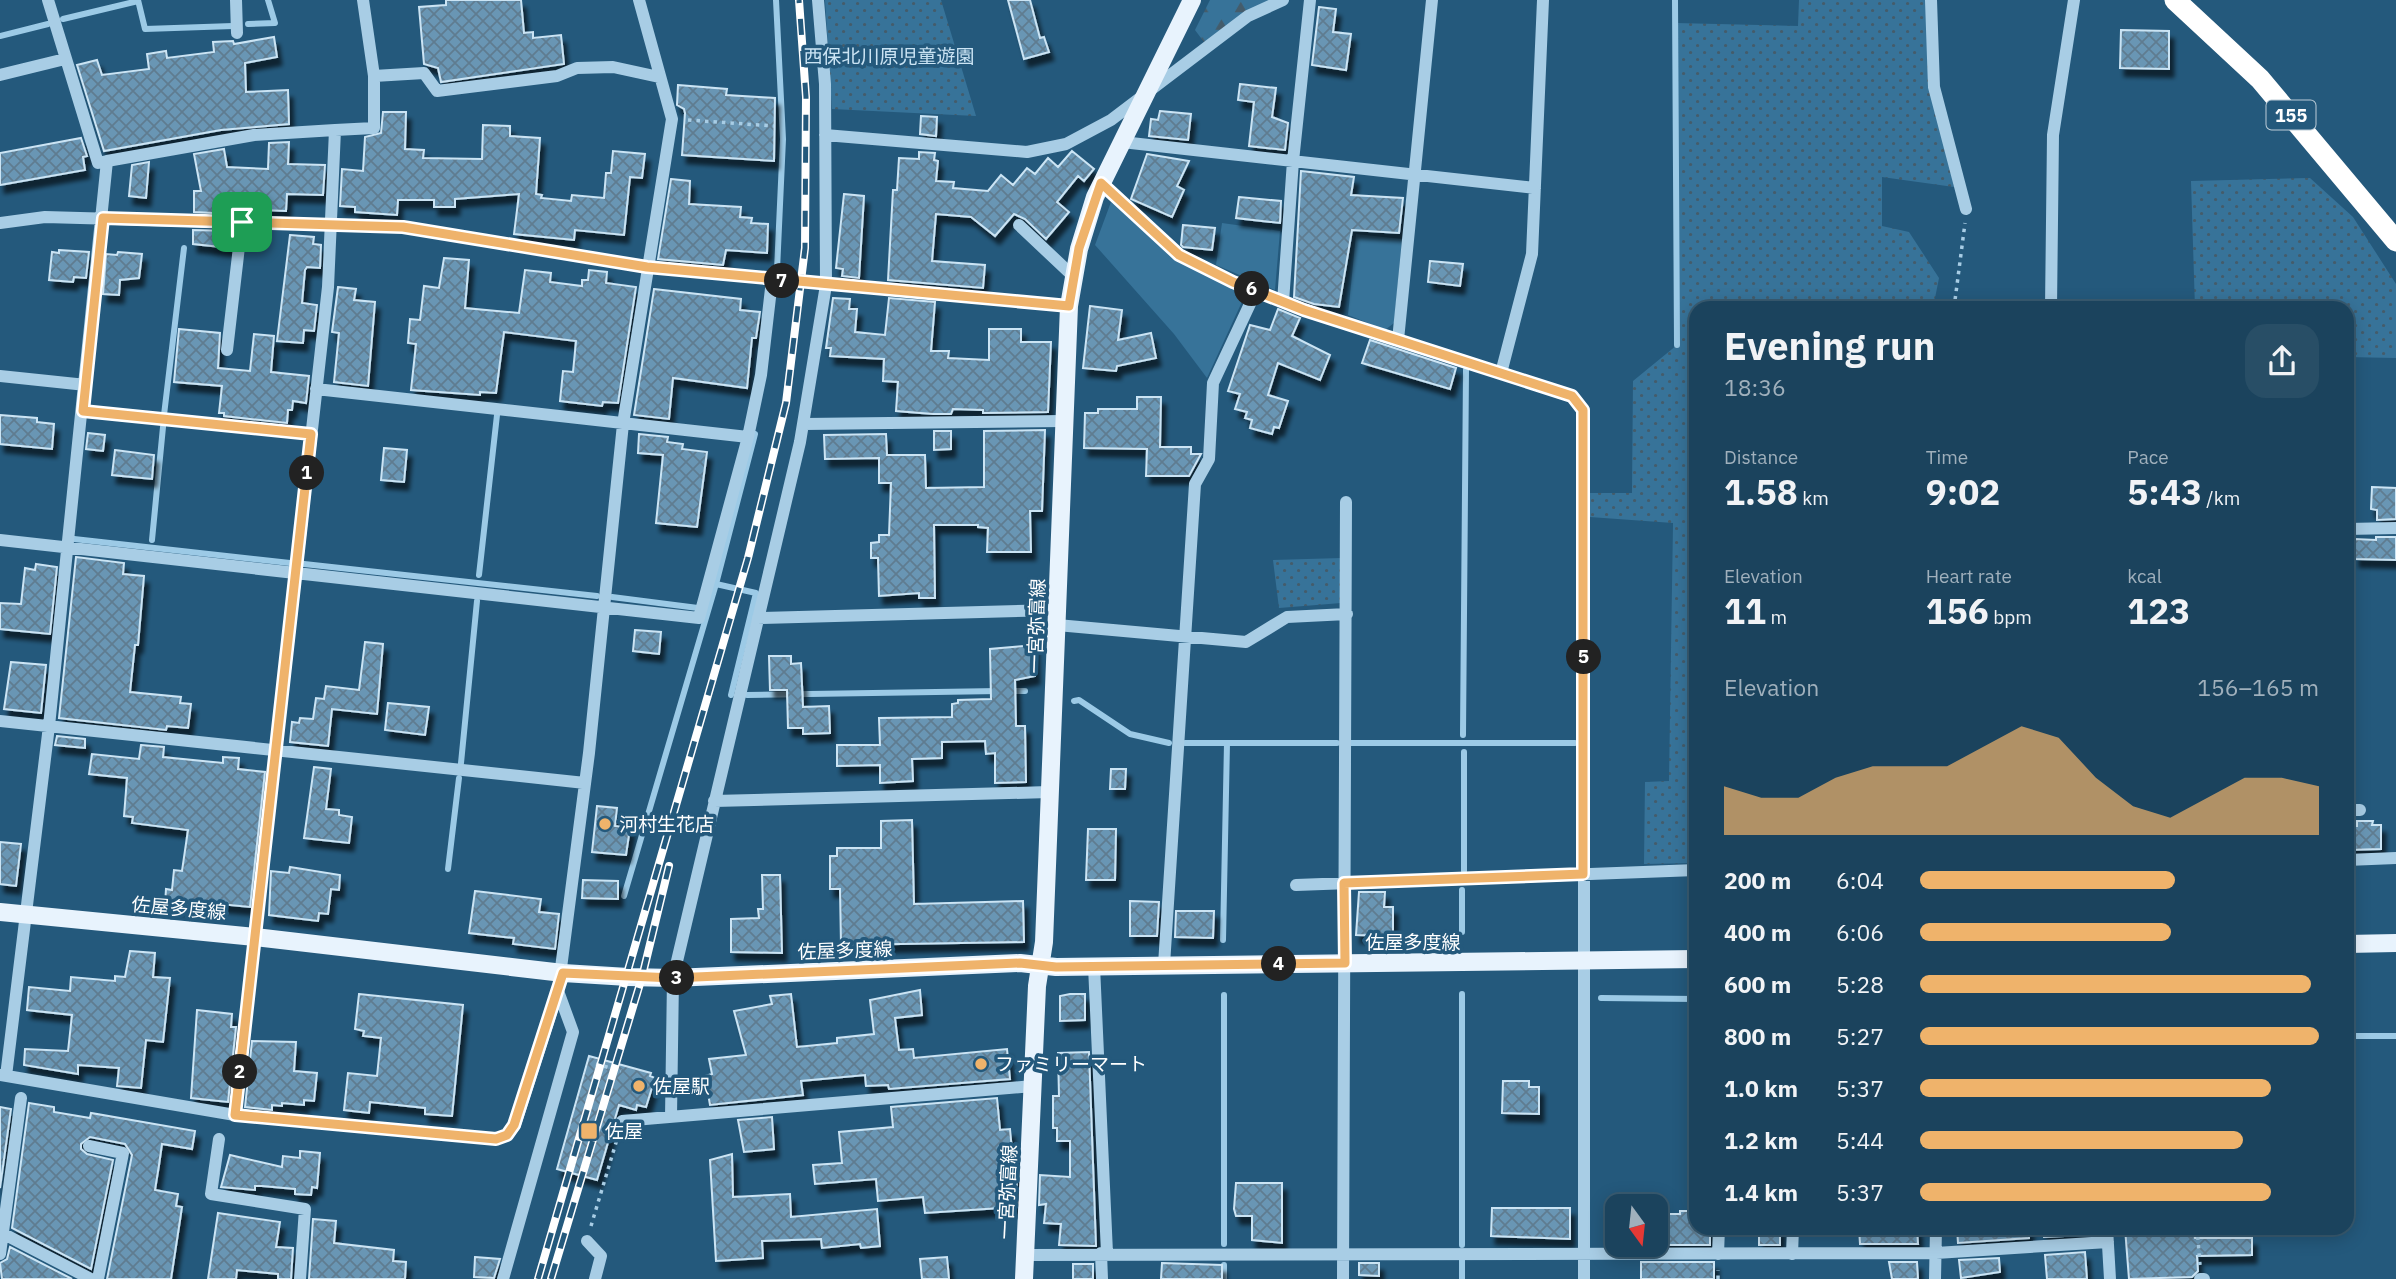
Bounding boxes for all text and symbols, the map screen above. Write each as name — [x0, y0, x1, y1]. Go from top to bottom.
park label: 西保北川原児童遊園 — [803, 44, 975, 68]
road number: 155 — [2266, 100, 2316, 130]
pin — [212, 192, 272, 252]
icon: arrive — [223, 203, 261, 241]
pin: 7 — [764, 264, 800, 298]
text: 7 — [776, 268, 787, 292]
pin: 6 — [1234, 272, 1270, 306]
text: 6 — [1246, 276, 1257, 300]
text: Evening run — [1724, 321, 1935, 370]
button: share — [2245, 324, 2319, 398]
text: 18:36 — [1724, 372, 1786, 402]
text: Distance — [1724, 445, 1798, 469]
text: Time — [1926, 445, 1968, 469]
text: Pace — [2127, 445, 2169, 469]
pin: 1 — [290, 456, 324, 490]
text: 1 — [301, 460, 312, 484]
text: 1.58 — [1724, 469, 1798, 515]
text: 9:02 — [1926, 469, 2000, 515]
text: 5:43 — [2127, 469, 2202, 515]
text: km — [1798, 486, 1829, 510]
text: /km — [2202, 486, 2240, 510]
text: Elevation — [1724, 564, 1803, 588]
text: Heart rate — [1926, 564, 2012, 588]
text: kcal — [2127, 564, 2162, 588]
street label: 一宮弥富線 — [1022, 578, 1050, 674]
text: 11 — [1724, 588, 1766, 634]
text: 156 — [1926, 588, 1989, 634]
text: 123 — [2127, 588, 2190, 634]
text: m — [1766, 605, 1787, 629]
text: bpm — [1989, 605, 2032, 629]
pin: 5 — [1566, 640, 1602, 674]
text: 5 — [1578, 644, 1589, 668]
text: Elevation — [1724, 672, 1819, 702]
text: 156–165 m — [2197, 672, 2319, 702]
place label: 河村生花店 — [619, 812, 714, 836]
marker: 河村生花店 — [597, 816, 613, 832]
text: 200 m — [1724, 865, 1791, 895]
text: 6:04 — [1836, 865, 1884, 895]
street label: 佐屋多度線 — [131, 892, 227, 924]
text: 400 m — [1724, 917, 1791, 947]
text: 6:06 — [1836, 917, 1884, 947]
street label: 佐屋多度線 — [1365, 930, 1461, 954]
street label: 佐屋多度線 — [797, 936, 893, 964]
pin: 4 — [1262, 946, 1296, 982]
text: 4 — [1273, 951, 1284, 975]
pin: 3 — [660, 960, 694, 996]
text: 3 — [671, 965, 682, 989]
text: 600 m — [1724, 969, 1791, 999]
text: 5:28 — [1836, 969, 1884, 999]
text: 800 m — [1724, 1021, 1791, 1051]
text: 5:27 — [1836, 1021, 1884, 1051]
place label: ファミリーマート — [995, 1052, 1147, 1076]
pin: 2 — [222, 1054, 258, 1090]
marker: ファミリーマート — [973, 1056, 989, 1072]
text: 2 — [234, 1059, 245, 1083]
text: 1.0 km — [1724, 1073, 1798, 1103]
text: 5:37 — [1836, 1073, 1884, 1103]
place label: 佐屋駅 — [653, 1074, 710, 1098]
marker: 佐屋駅 — [631, 1078, 647, 1094]
place label: 佐屋 — [605, 1119, 643, 1143]
marker: 佐屋 — [579, 1121, 599, 1141]
text: 1.2 km — [1724, 1125, 1798, 1155]
text: 5:44 — [1836, 1125, 1884, 1155]
street label: 一宮弥富線 — [993, 1144, 1021, 1240]
text: 1.4 km — [1724, 1177, 1798, 1207]
text: 5:37 — [1836, 1177, 1884, 1207]
north arrow — [1605, 1194, 1668, 1256]
map controls — [1605, 1194, 1668, 1257]

